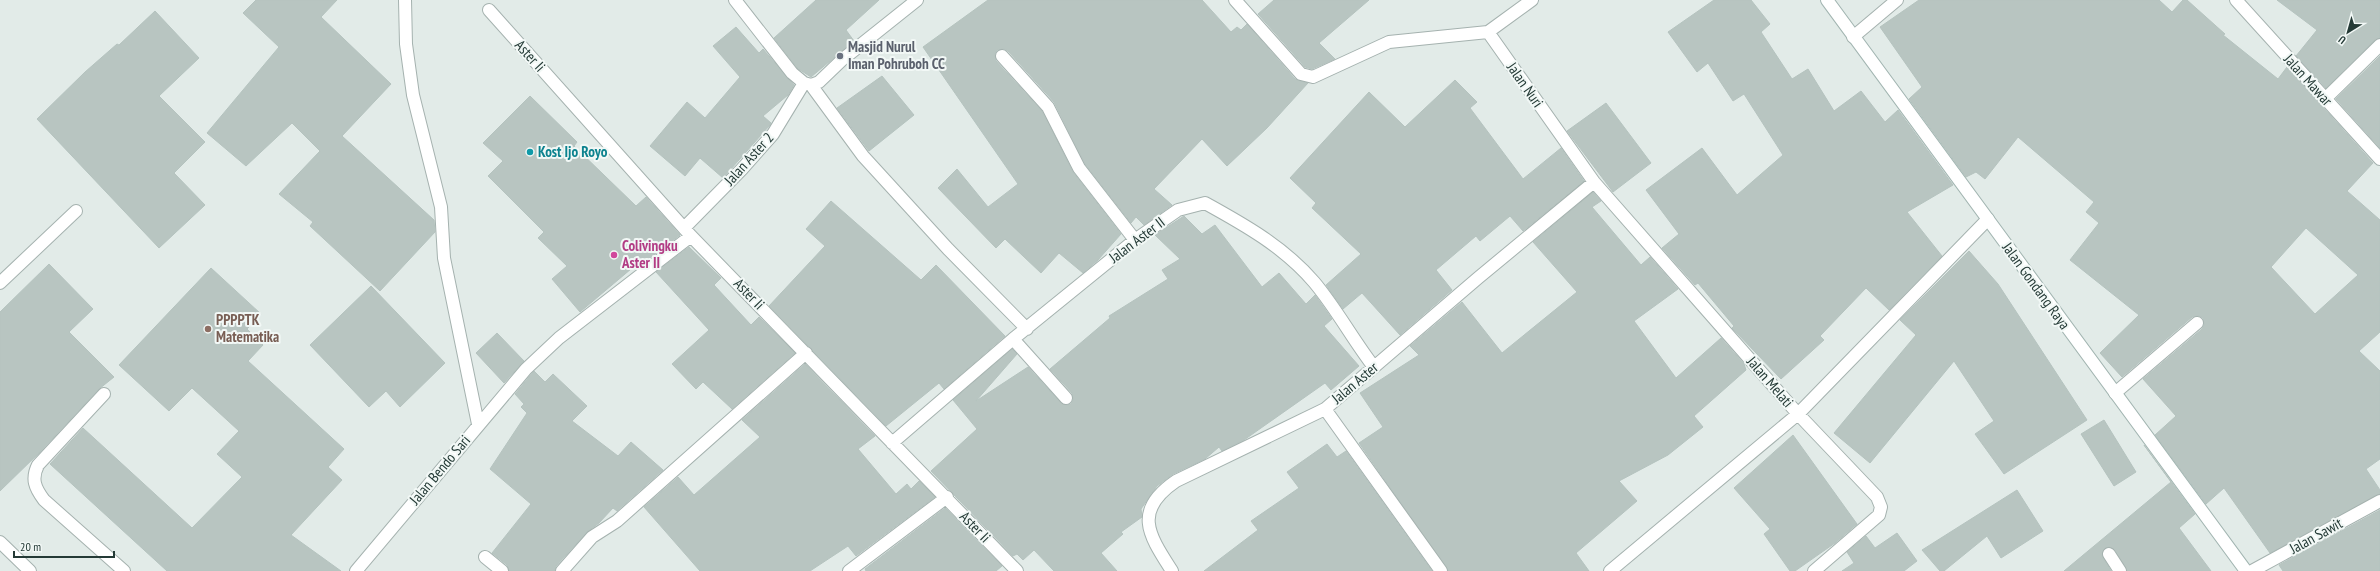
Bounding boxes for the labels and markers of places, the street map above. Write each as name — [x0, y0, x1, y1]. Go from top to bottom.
place label: Masjid Nurul Iman Pohruboh CC — [848, 37, 945, 73]
marker: Masjid Nurul Iman Pohruboh CC — [835, 51, 845, 61]
place label: Kost Ijo Royo — [538, 142, 608, 161]
marker: Kost Ijo Royo — [525, 147, 535, 157]
place label: Colivingku Aster II — [621, 236, 678, 272]
marker: Colivingku Aster II — [609, 250, 619, 260]
place label: PPPPTK Matematika — [216, 310, 279, 346]
marker: PPPPTK Matematika — [203, 324, 213, 334]

